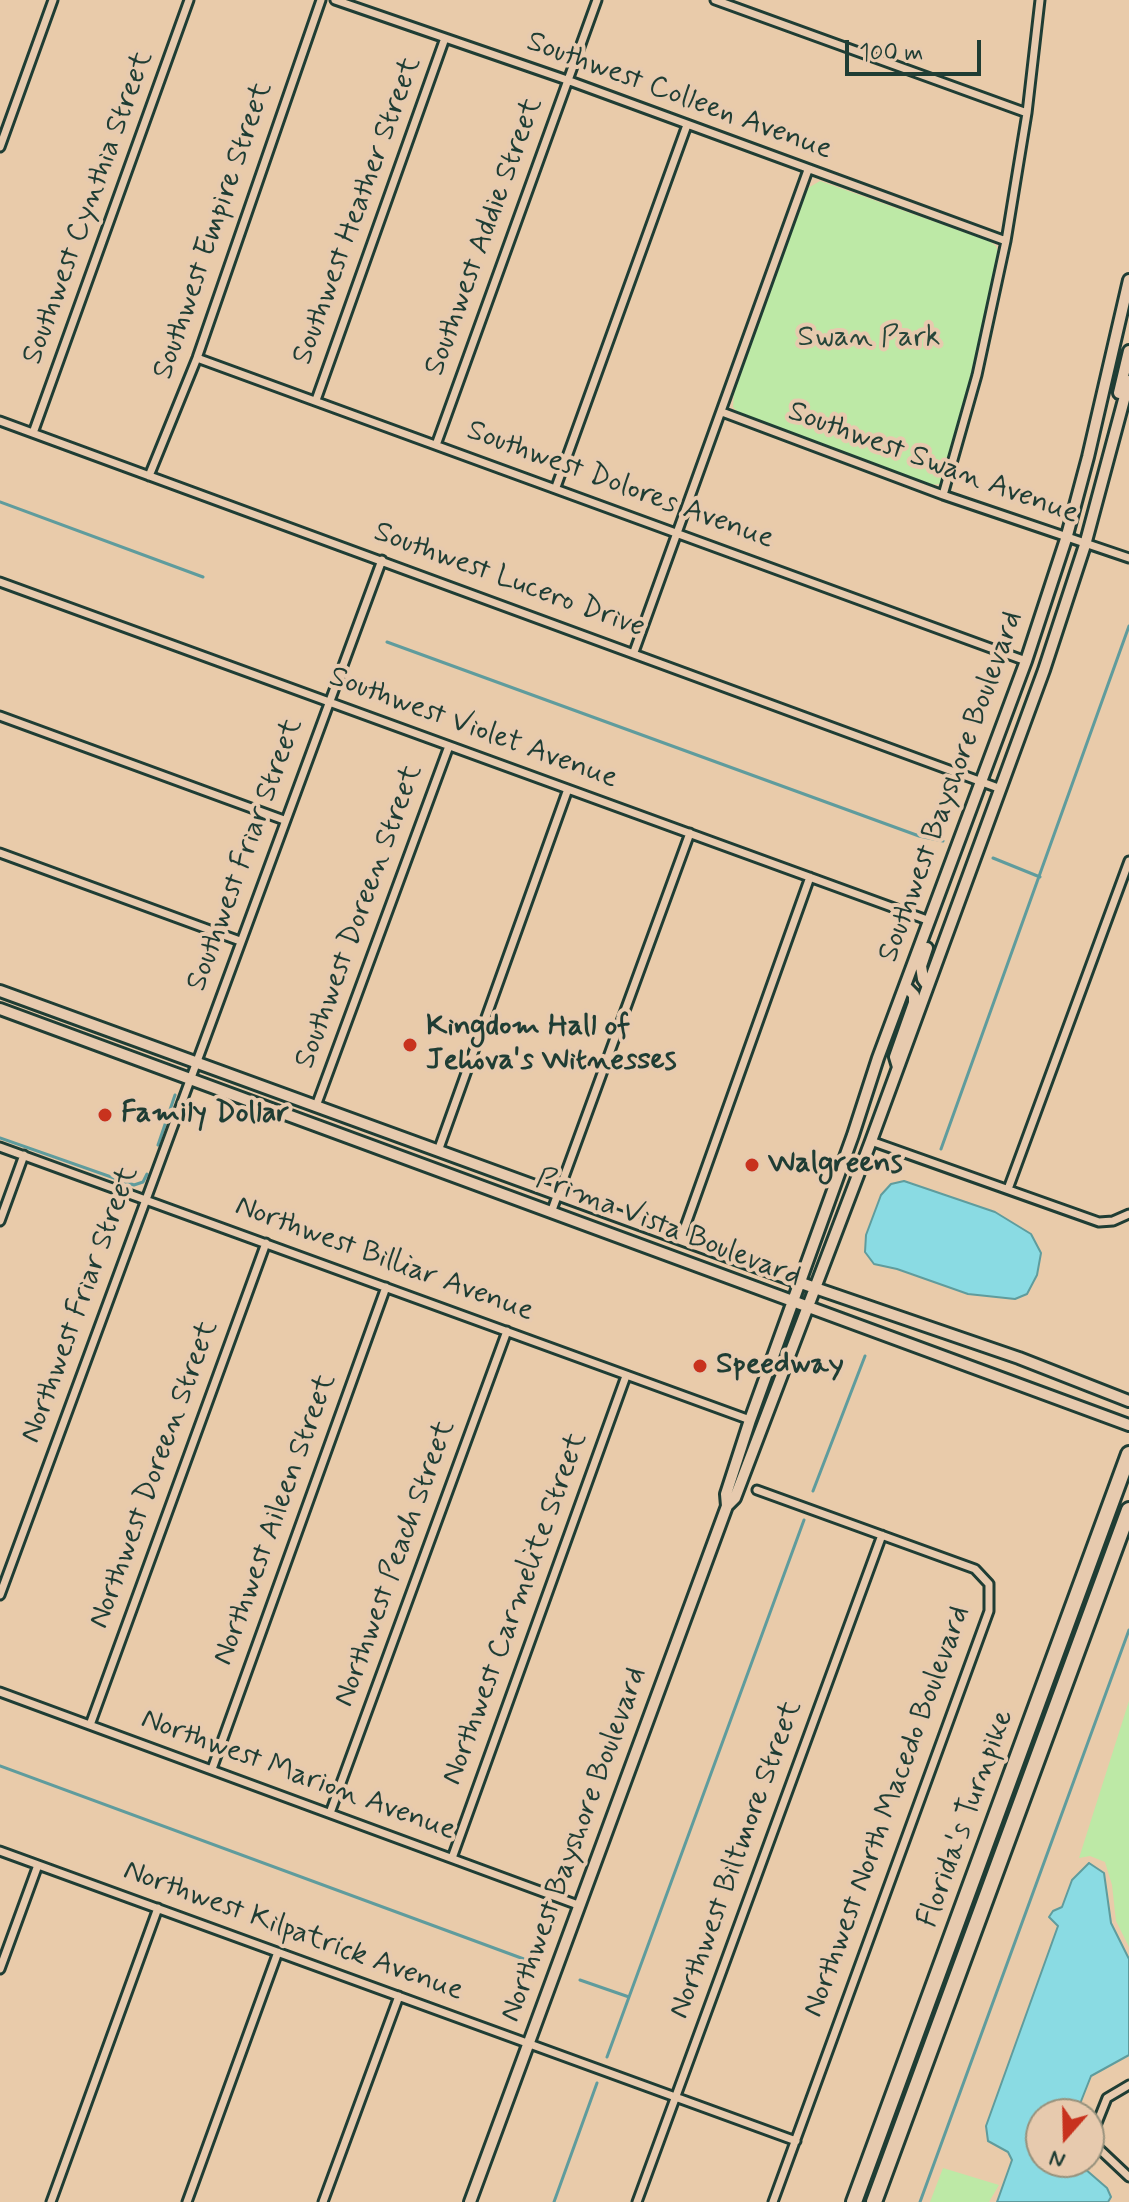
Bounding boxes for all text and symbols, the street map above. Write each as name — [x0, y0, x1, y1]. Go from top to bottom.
scale bar — [849, 24, 985, 74]
street label: Southwest Colleen Avenue — [521, 25, 837, 169]
text: 100 m — [859, 38, 923, 69]
street label: Southwest Cynthia Street — [16, 47, 162, 369]
street label: Southwest Heather Street — [286, 52, 430, 370]
street label: Southwest Empire Street — [146, 78, 282, 384]
street label: Southwest Addie Street — [418, 93, 552, 381]
park label: Swan Park — [798, 321, 940, 357]
street label: Southwest Swan Avenue — [783, 395, 1083, 533]
street label: Southwest Dolores Avenue — [462, 414, 778, 558]
street label: Southwest Lucero Drive — [368, 515, 650, 647]
street label: Southwest Bayshore Boulevard — [872, 607, 1032, 967]
street label: Southwest Violet Avenue — [324, 660, 622, 798]
street label: Southwest Friar Street — [180, 714, 312, 996]
street label: Southwest Doreen Street — [288, 760, 432, 1074]
place label: Kingdom Hall of Jehova's Witnesses — [426, 1010, 676, 1080]
marker: Kingdom Hall of Jehova's Witnesses — [401, 1036, 419, 1054]
place label: Family Dollar — [121, 1097, 289, 1133]
marker: Family Dollar — [96, 1106, 114, 1124]
place label: Walgreens — [768, 1147, 902, 1183]
marker: Walgreens — [743, 1156, 761, 1174]
street label: Northwest Friar Street — [14, 1162, 148, 1448]
street label: Prima Vista Boulevard — [530, 1162, 806, 1296]
street label: Northwest Billiar Avenue — [230, 1189, 538, 1331]
street label: Northwest Doreen Street — [83, 1316, 227, 1634]
place label: Speedway — [716, 1348, 844, 1384]
marker: Speedway — [691, 1357, 709, 1375]
street label: Northwest Aileen Street — [207, 1369, 345, 1671]
street label: Northwest Peach Street — [327, 1416, 465, 1712]
street label: Northwest Carmelite Street — [435, 1428, 597, 1790]
street label: Northwest North Macedo Boulevard — [797, 1601, 979, 2023]
street label: Northwest Bayshore Boulevard — [494, 1663, 656, 2027]
street label: Northwest Biltmore Street — [663, 1696, 811, 2024]
street label: Northwest Marion Avenue — [136, 1702, 460, 1850]
street label: Florida's Turnpike — [911, 1705, 1023, 1933]
street label: Northwest Kilpatrick Avenue — [118, 1854, 468, 2010]
north arrow — [1025, 2098, 1105, 2178]
text: N — [1046, 2143, 1069, 2174]

